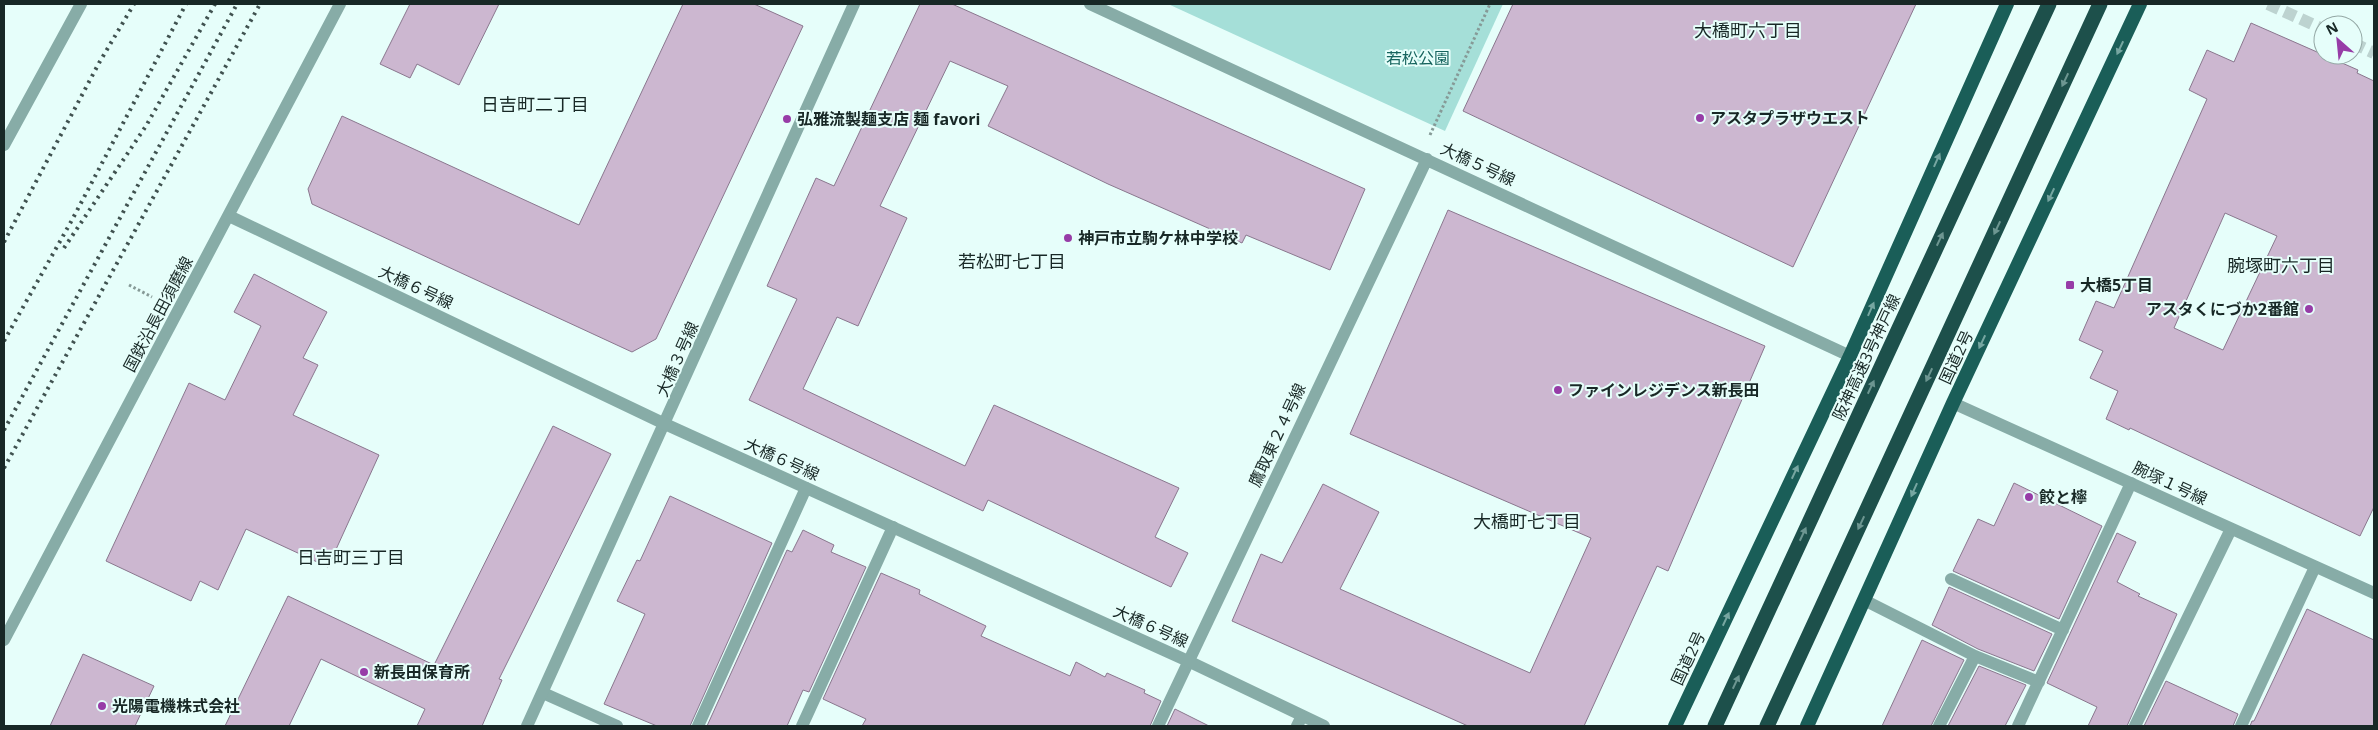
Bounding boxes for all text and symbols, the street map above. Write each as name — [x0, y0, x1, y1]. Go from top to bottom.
north arrow — [2313, 15, 2363, 65]
text: N — [2322, 17, 2341, 39]
district label: 大橋町六丁目 — [1694, 18, 1802, 42]
one-way arrow — [2115, 41, 2123, 55]
park label: 若松公園 — [1386, 47, 1450, 69]
one-way arrow — [2061, 73, 2069, 87]
district label: 日吉町二丁目 — [481, 92, 589, 116]
place label: アスタプラザウエスト — [1710, 107, 1870, 129]
place label: 弘雅流製麺支店 麺 favori — [797, 108, 980, 130]
marker: アスタプラザウエスト — [1694, 112, 1706, 124]
marker: 弘雅流製麺支店 麺 favori — [781, 113, 793, 125]
street label: 大橋５号線 — [1437, 137, 1519, 191]
one-way arrow — [1934, 153, 1942, 167]
one-way arrow — [2046, 188, 2054, 202]
one-way arrow — [1993, 221, 2001, 235]
place label: 神戸市立駒ケ林中学校 — [1078, 227, 1238, 249]
marker: 神戸市立駒ケ林中学校 — [1062, 232, 1074, 244]
one-way arrow — [1936, 232, 1944, 246]
district label: 若松町七丁目 — [958, 249, 1066, 273]
street label: 国鉄沿長田須磨線 — [118, 252, 198, 376]
district label: 腕塚町六丁目 — [2227, 253, 2335, 277]
street label: 大橋６号線 — [375, 260, 457, 314]
place label: 大橋5丁目 — [2080, 274, 2153, 296]
marker: 大橋5丁目 — [2064, 279, 2076, 291]
street label: 阪神高速3号神戸線 — [1827, 290, 1905, 424]
place label: アスタくにづか2番館 — [2146, 298, 2299, 320]
one-way arrow — [1868, 302, 1876, 316]
marker: アスタくにづか2番館 — [2303, 303, 2315, 315]
street label: 大橋３号線 — [651, 318, 703, 400]
street label: 国道2号 — [1934, 326, 1978, 388]
one-way arrow — [1977, 335, 1985, 349]
one-way arrow — [1925, 368, 1933, 382]
place label: ファインレジデンス新長田 — [1568, 379, 1760, 401]
one-way arrow — [1867, 379, 1876, 394]
street label: 鷹取東２４号線 — [1243, 380, 1311, 490]
marker: ファインレジデンス新長田 — [1552, 384, 1564, 396]
street label: 大橋６号線 — [741, 433, 823, 485]
street label: 腕塚１号線 — [2129, 456, 2211, 510]
one-way arrow — [1792, 465, 1800, 479]
one-way arrow — [1909, 483, 1917, 497]
place label: 餃と檸 — [2039, 486, 2087, 508]
marker: 餃と檸 — [2023, 491, 2035, 503]
district label: 大橋町七丁目 — [1473, 509, 1581, 533]
one-way arrow — [1857, 516, 1865, 530]
one-way arrow — [1800, 527, 1808, 541]
district label: 日吉町三丁目 — [297, 545, 405, 569]
street label: 大橋６号線 — [1110, 600, 1192, 652]
one-way arrow — [1722, 612, 1730, 626]
street label: 国道2号 — [1666, 627, 1710, 689]
place label: 新長田保育所 — [374, 661, 470, 683]
marker: 新長田保育所 — [358, 666, 370, 678]
one-way arrow — [1732, 675, 1740, 689]
place label: 光陽電機株式会社 — [112, 695, 240, 717]
marker: 光陽電機株式会社 — [96, 700, 108, 712]

